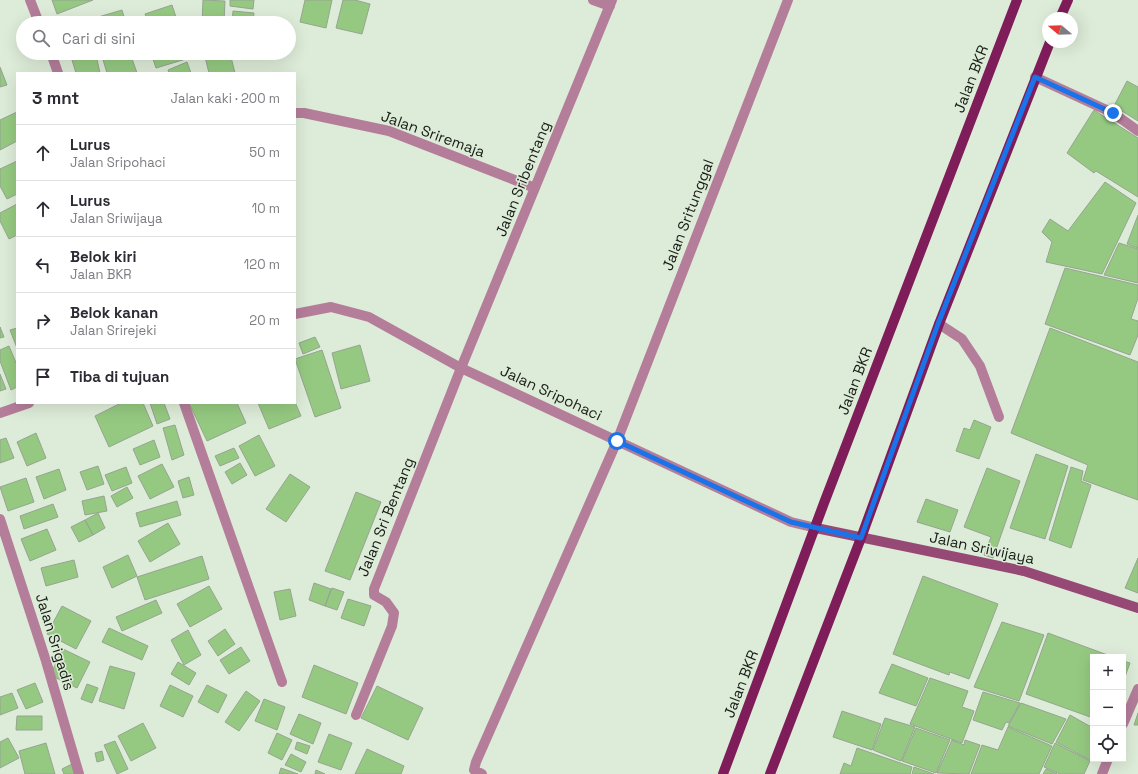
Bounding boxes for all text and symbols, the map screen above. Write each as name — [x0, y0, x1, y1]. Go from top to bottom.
north arrow — [1042, 12, 1078, 48]
search box — [16, 16, 296, 60]
icon: search — [30, 27, 52, 49]
text: Cari di sini — [62, 29, 135, 48]
street label: Jalan BKR — [949, 42, 992, 115]
text: 3 mnt — [32, 87, 79, 109]
text: Jalan kaki · 200 m — [171, 90, 280, 107]
route end — [1104, 104, 1122, 122]
street label: Jalan Sriremaja — [379, 106, 488, 161]
street label: Jalan Sribentang — [491, 118, 554, 239]
text: Lurus — [70, 135, 110, 154]
icon: ahead — [32, 142, 54, 164]
text: 50 m — [249, 144, 280, 161]
text: Jalan Sripohaci — [70, 154, 166, 171]
street label: Jalan Sritunggal — [658, 156, 718, 273]
text: Lurus — [70, 191, 110, 210]
icon: ahead — [32, 198, 54, 220]
text: 10 m — [252, 200, 280, 217]
text: Jalan Sriwijaya — [70, 210, 162, 227]
text: Belok kiri — [70, 247, 136, 266]
icon: left — [32, 254, 54, 276]
text: 120 m — [244, 256, 280, 273]
text: Jalan BKR — [70, 266, 132, 283]
text: Belok kanan — [70, 303, 158, 322]
icon: right — [32, 310, 54, 332]
text: 20 m — [249, 312, 280, 329]
text: Jalan Srirejeki — [70, 322, 156, 339]
street label: Jalan BKR — [833, 344, 876, 417]
street label: Jalan Sripohaci — [497, 361, 605, 424]
icon: arrive — [32, 366, 54, 388]
text: Tiba di tujuan — [70, 367, 169, 386]
route start — [608, 432, 626, 450]
street label: Jalan Sri Bentang — [353, 454, 418, 579]
street label: Jalan Sriwijaya — [928, 527, 1037, 568]
street label: Jalan Srigadis — [32, 591, 79, 693]
street label: Jalan BKR — [719, 647, 762, 720]
map controls — [1090, 654, 1126, 762]
button: + — [1090, 654, 1126, 690]
button: − — [1090, 690, 1126, 726]
button: locate — [1090, 726, 1126, 762]

